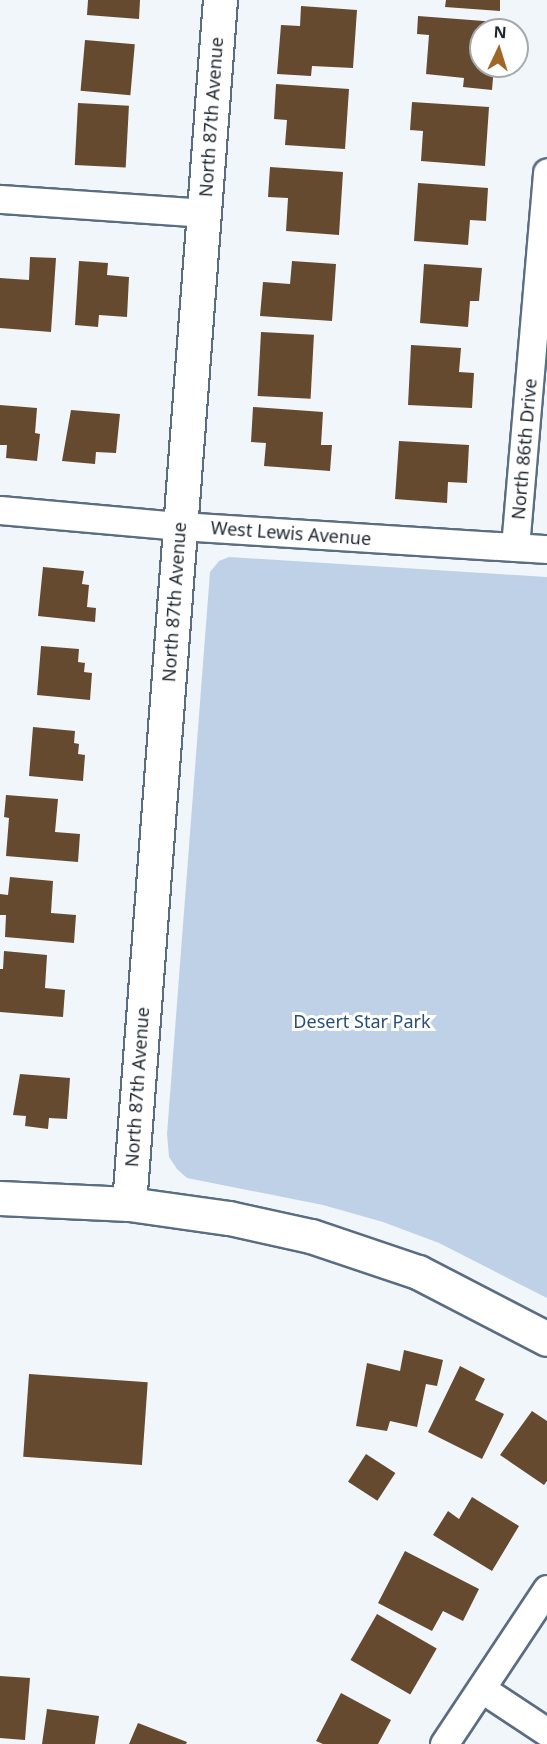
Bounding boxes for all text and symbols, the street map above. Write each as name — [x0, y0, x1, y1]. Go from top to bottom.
north arrow — [469, 18, 529, 78]
text: N — [493, 21, 507, 43]
street label: North 87th Avenue — [195, 36, 227, 198]
street label: North 86th Drive — [507, 377, 541, 521]
street label: West Lewis Avenue — [210, 517, 372, 549]
street label: North 87th Avenue — [158, 521, 190, 683]
street label: North 87th Avenue — [121, 1006, 153, 1168]
park label: Desert Star Park — [293, 1010, 431, 1032]

